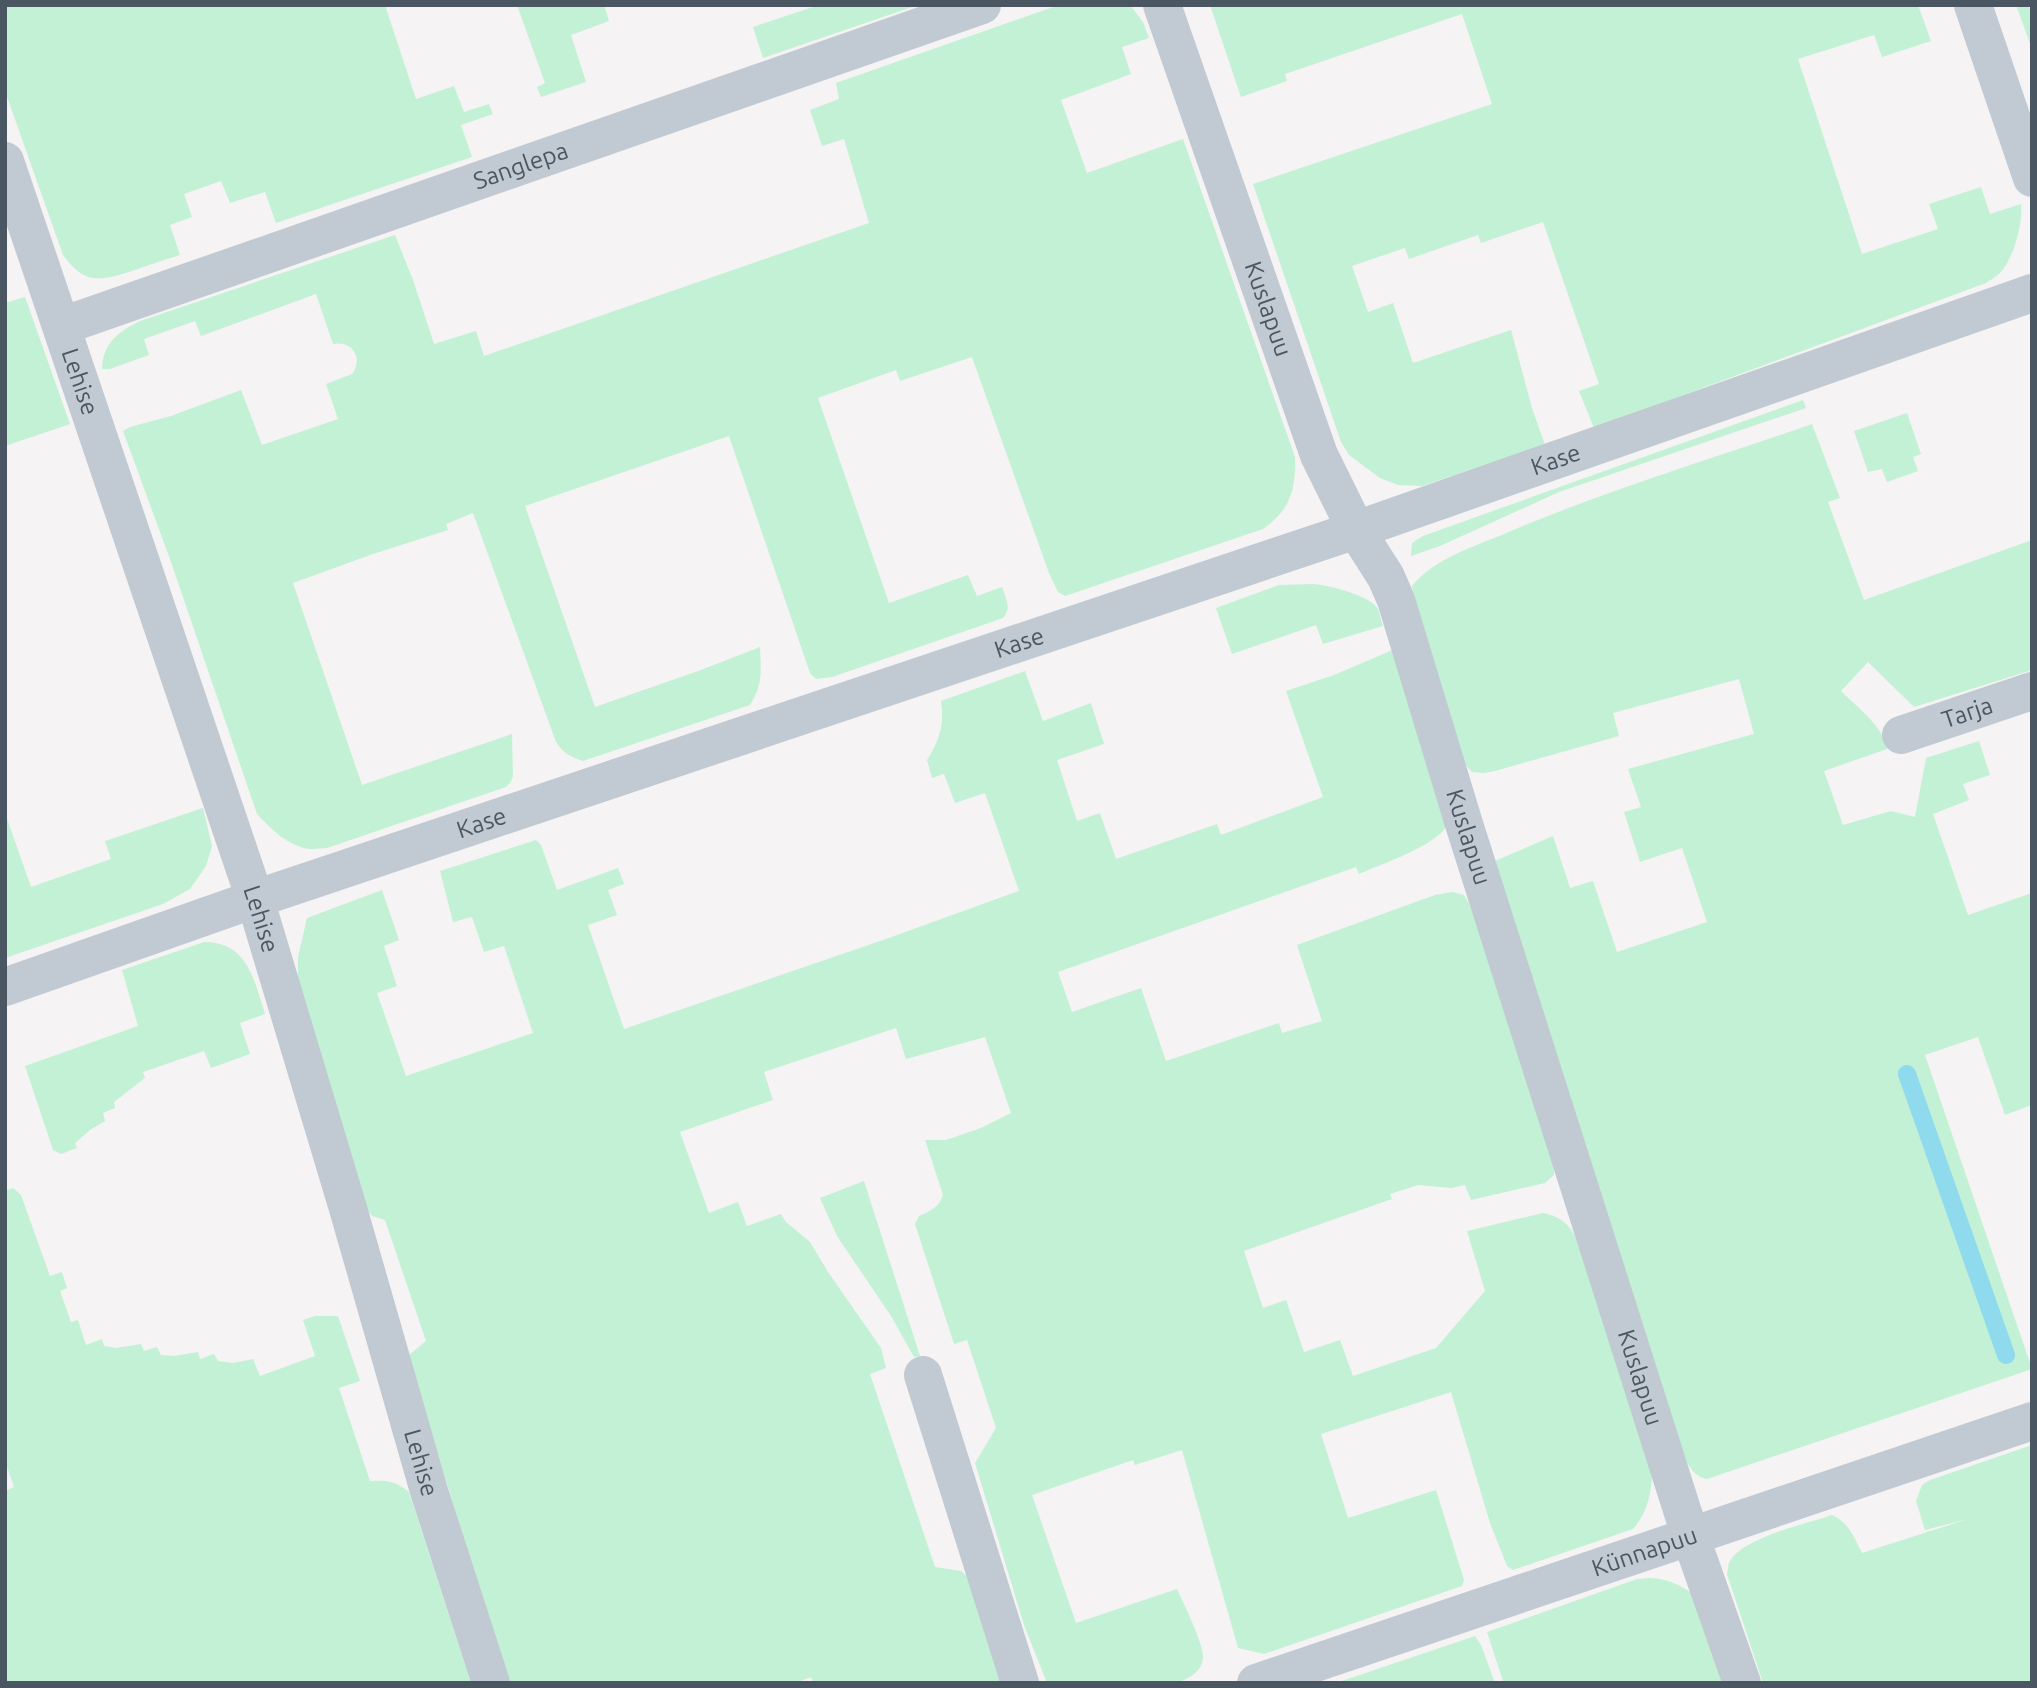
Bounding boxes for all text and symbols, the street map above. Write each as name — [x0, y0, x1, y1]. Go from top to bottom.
street label: Sanglepa — [470, 136, 572, 194]
street label: Kuslapuu — [1240, 258, 1298, 360]
street label: Lehise — [56, 345, 104, 418]
street label: Kase — [1527, 438, 1584, 481]
street label: Kase — [991, 622, 1047, 663]
street label: Tarja — [1938, 691, 1996, 733]
street label: Kuslapuu — [1441, 786, 1497, 888]
street label: Kase — [453, 802, 510, 843]
street label: Lehise — [238, 882, 284, 956]
street label: Kuslapuu — [1613, 1326, 1668, 1429]
street label: Lehise — [399, 1426, 444, 1499]
street label: Künnapuu — [1588, 1521, 1700, 1582]

